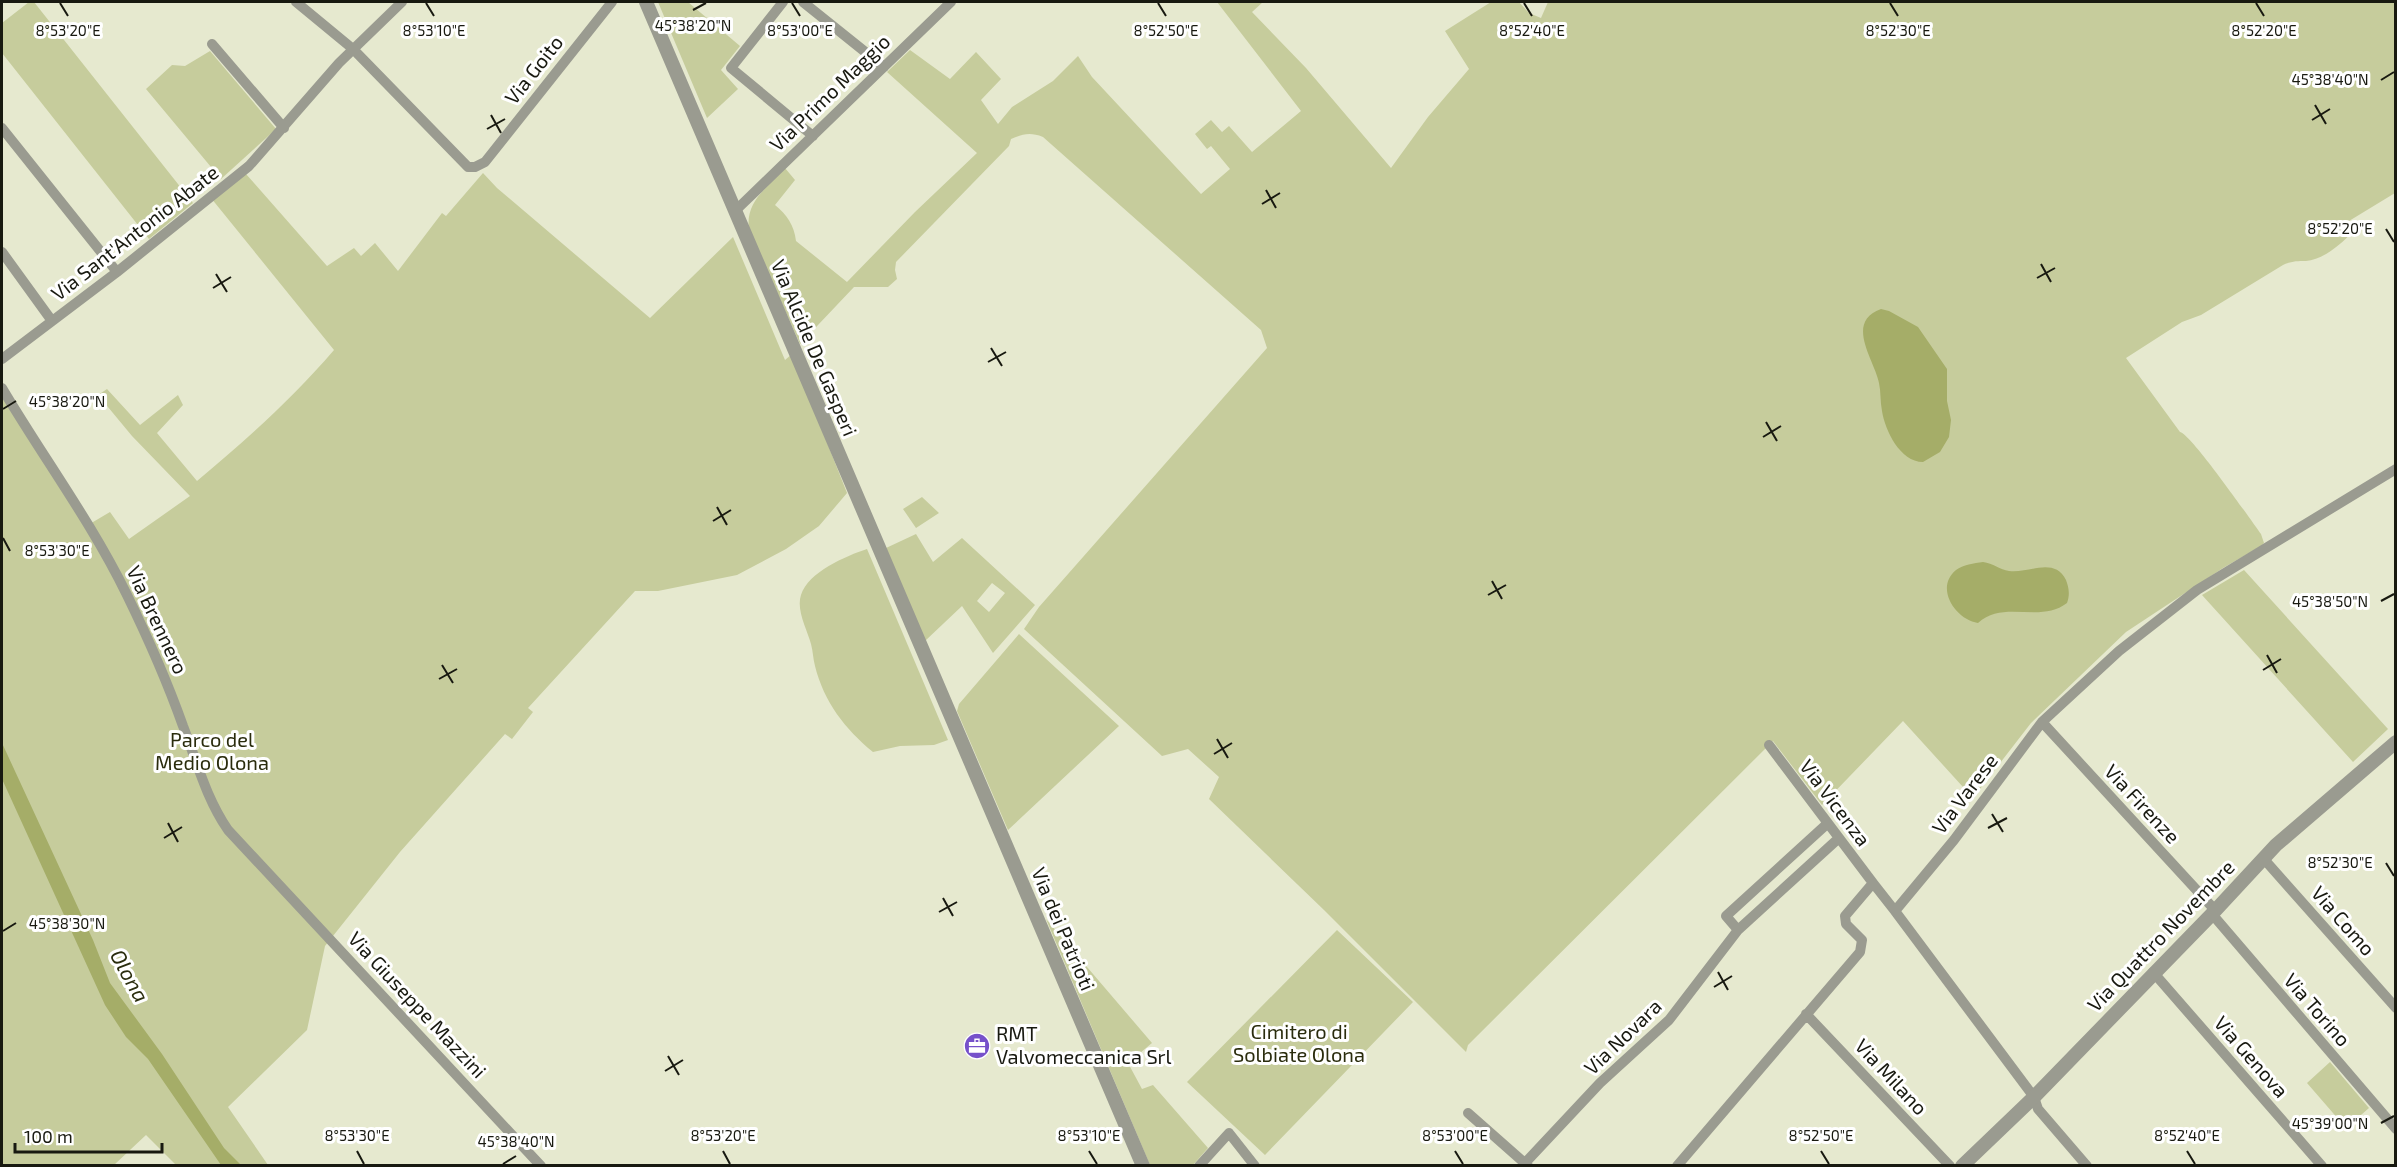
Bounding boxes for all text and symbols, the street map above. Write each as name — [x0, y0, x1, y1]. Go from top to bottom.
text: 45°38'20"N — [655, 16, 731, 34]
text: 8°53'20"E — [35, 21, 101, 39]
text: 8°53'10"E — [403, 21, 465, 39]
text: 8°53'00"E — [767, 21, 833, 39]
text: 8°52'50"E — [1134, 21, 1198, 39]
text: 8°52'40"E — [1499, 21, 1565, 39]
text: 8°52'30"E — [1865, 21, 1931, 39]
text: 8°52'20"E — [2231, 21, 2297, 39]
street label: Via Primo Maggio — [764, 29, 894, 156]
street label: Via Goito — [499, 30, 567, 108]
text: 45°38'40"N — [2291, 70, 2369, 88]
street label: Via Sant'Antonio Abate — [46, 159, 223, 305]
text: 8°52'20"E — [2307, 219, 2373, 237]
street label: Via Alcide De Gasperi — [767, 256, 863, 439]
text: 45°38'20"N — [29, 392, 105, 410]
text: 8°53'30"E — [24, 541, 90, 559]
street label: Via Brennero — [122, 562, 193, 677]
text: 45°38'50"N — [2292, 592, 2368, 610]
park label: Parco del Medio Olona — [155, 727, 269, 774]
street label: Via Varese — [1926, 749, 2002, 838]
street label: Via Vicenza — [1795, 754, 1876, 851]
street label: Via Firenze — [2100, 759, 2185, 848]
text: 8°52'30"E — [2307, 853, 2373, 871]
street label: Via Quattro Novembre — [2082, 855, 2239, 1016]
street label: Via dei Patrioti — [1027, 863, 1101, 994]
street label: Via Como — [2307, 881, 2380, 960]
text: 45°38'30"N — [29, 914, 105, 932]
street label: Via Giuseppe Mazzini — [344, 926, 492, 1082]
water label: Olona — [106, 945, 155, 1006]
street label: Via Torino — [2280, 968, 2356, 1051]
street label: Via Novara — [1579, 993, 1666, 1079]
street label: Via Genova — [2210, 1011, 2294, 1102]
park label: Cimitero di Solbiate Olona — [1233, 1019, 1365, 1066]
place label: RMT Valvomeccanica Srl — [996, 1021, 1172, 1068]
office icon: RMT Valvomeccanica Srl — [962, 1031, 992, 1061]
street label: Via Milano — [1851, 1033, 1933, 1119]
text: 45°39'00"N — [2292, 1114, 2368, 1132]
scale bar — [15, 1116, 162, 1154]
text: 100 m — [24, 1125, 73, 1147]
text: 8°53'30"E — [324, 1126, 390, 1144]
text: 8°53'20"E — [690, 1126, 756, 1144]
text: 8°53'10"E — [1058, 1126, 1120, 1144]
text: 8°53'00"E — [1422, 1126, 1488, 1144]
text: 8°52'50"E — [1789, 1126, 1853, 1144]
text: 8°52'40"E — [2154, 1126, 2220, 1144]
text: 45°38'40"N — [477, 1132, 555, 1150]

